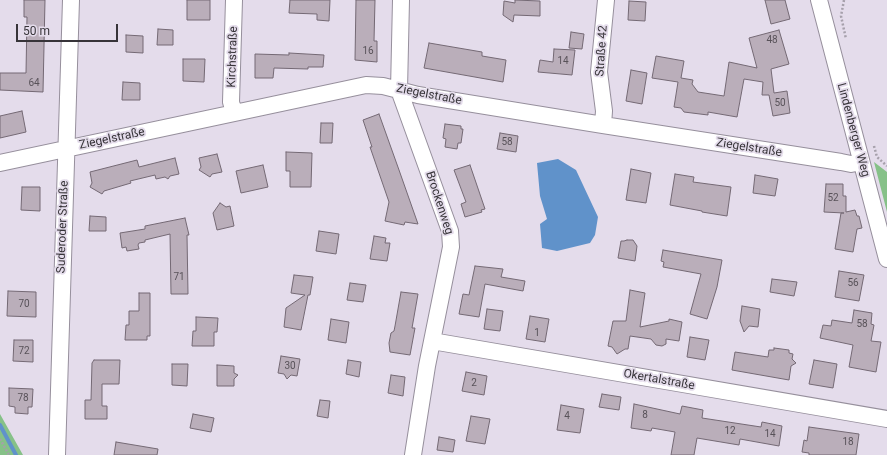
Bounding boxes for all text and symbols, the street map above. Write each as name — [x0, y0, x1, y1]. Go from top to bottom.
scale bar — [18, 16, 120, 42]
text: 50 m — [23, 24, 50, 38]
street label: Straße 42 — [593, 25, 611, 77]
street label: Kirchstraße — [225, 26, 241, 88]
house number: 48 — [766, 34, 778, 46]
house number: 16 — [362, 45, 374, 57]
house number: 14 — [557, 55, 569, 67]
house number: 64 — [28, 77, 40, 89]
street label: Ziegelstraße — [395, 82, 463, 108]
street label: Lindenberger Weg — [834, 82, 872, 178]
house number: 50 — [774, 97, 786, 109]
street label: Ziegelstraße — [78, 125, 146, 153]
house number: 58 — [501, 136, 513, 148]
street label: Ziegelstraße — [715, 136, 783, 160]
street label: Brockenweg — [422, 170, 456, 236]
street label: Suderoder Straße — [54, 180, 72, 274]
house number: 52 — [827, 192, 839, 204]
house number: 71 — [173, 271, 185, 283]
house number: 56 — [847, 277, 859, 289]
house number: 70 — [18, 298, 30, 310]
house number: 58 — [856, 318, 868, 330]
house number: 1 — [534, 327, 540, 339]
house number: 72 — [18, 345, 30, 357]
house number: 30 — [284, 360, 296, 372]
street label: Okertalstraße — [622, 367, 696, 393]
house number: 2 — [471, 377, 477, 389]
house number: 78 — [17, 392, 29, 404]
house number: 8 — [642, 409, 648, 421]
house number: 4 — [564, 410, 570, 422]
house number: 12 — [724, 425, 736, 437]
house number: 14 — [764, 428, 776, 440]
house number: 18 — [842, 436, 854, 448]

